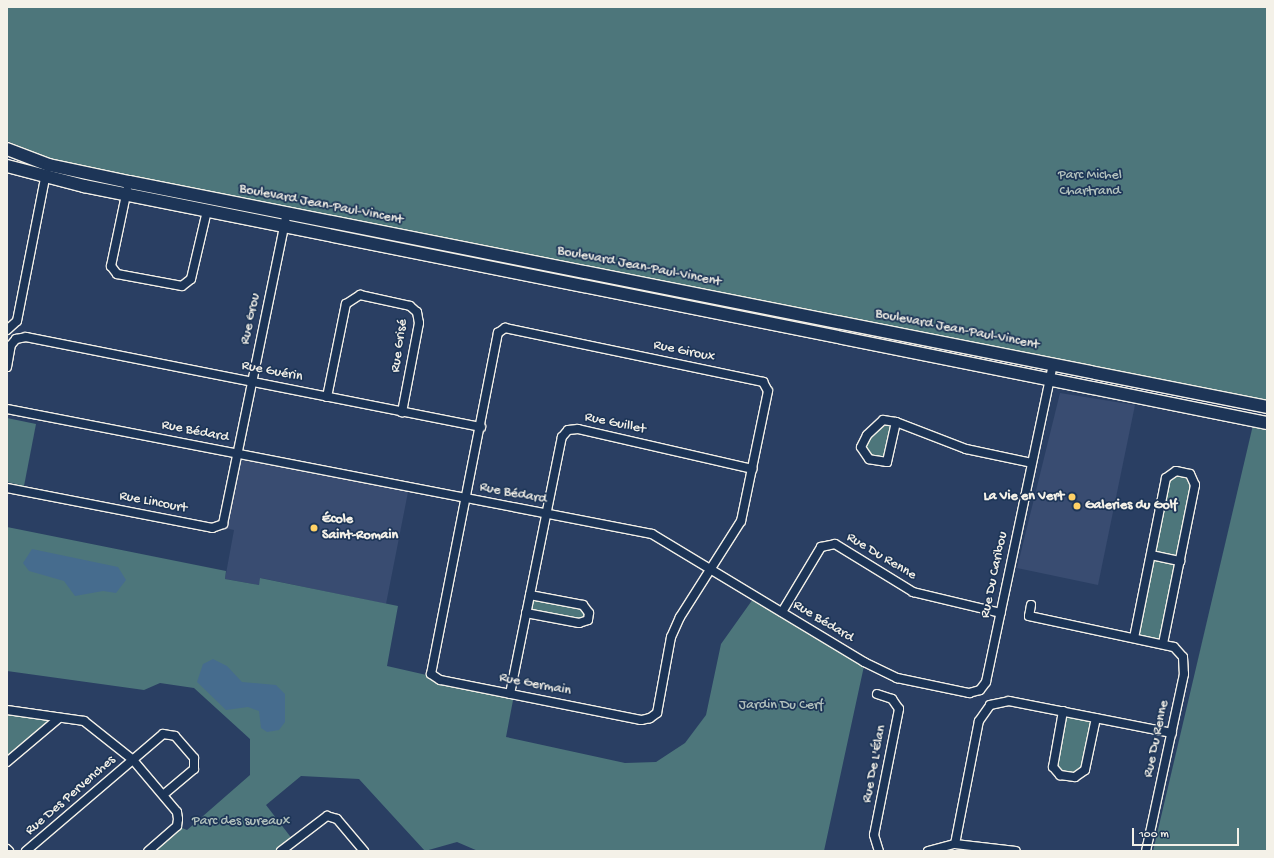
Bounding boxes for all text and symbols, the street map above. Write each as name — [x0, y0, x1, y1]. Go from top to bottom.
park label: Parc Michel Chartrand — [1058, 168, 1122, 200]
street label: Boulevard Jean-Paul-Vincent — [238, 181, 404, 229]
street label: Boulevard Jean-Paul-Vincent — [556, 243, 722, 291]
street label: Rue Grou — [237, 292, 265, 346]
street label: Boulevard Jean-Paul-Vincent — [874, 306, 1040, 354]
street label: Rue Grisé — [388, 318, 412, 374]
street label: Rue Giroux — [652, 337, 716, 367]
street label: Rue Guérin — [240, 358, 304, 386]
street label: Rue Guillet — [583, 409, 647, 439]
street label: Rue Bédard — [160, 417, 230, 447]
street label: Rue Bédard — [478, 479, 548, 509]
street label: Rue Lincourt — [118, 488, 188, 518]
place label: La Vie en Vert — [984, 489, 1064, 505]
marker: La Vie en Vert — [1067, 492, 1077, 502]
place label: Galeries du Golf — [1085, 498, 1177, 514]
marker: Galeries du Golf — [1072, 501, 1082, 511]
place label: École Saint-Romain — [322, 512, 398, 544]
marker: École Saint-Romain — [309, 523, 319, 533]
street label: Rue Du Renne — [843, 530, 919, 584]
street label: Rue Du Caribou — [978, 530, 1012, 620]
street label: Rue Bédard — [790, 597, 856, 647]
street label: Rue Germain — [498, 670, 572, 700]
park label: Jardin Du Cerf — [739, 698, 823, 714]
street label: Rue Du Renne — [1141, 699, 1173, 779]
street label: Rue De L'Élan — [859, 724, 891, 804]
street label: Rue Des Pervenches — [23, 752, 119, 840]
park label: Parc des sureaux — [192, 814, 290, 830]
scale bar — [1134, 820, 1241, 846]
text: 100 m — [1139, 828, 1169, 842]

